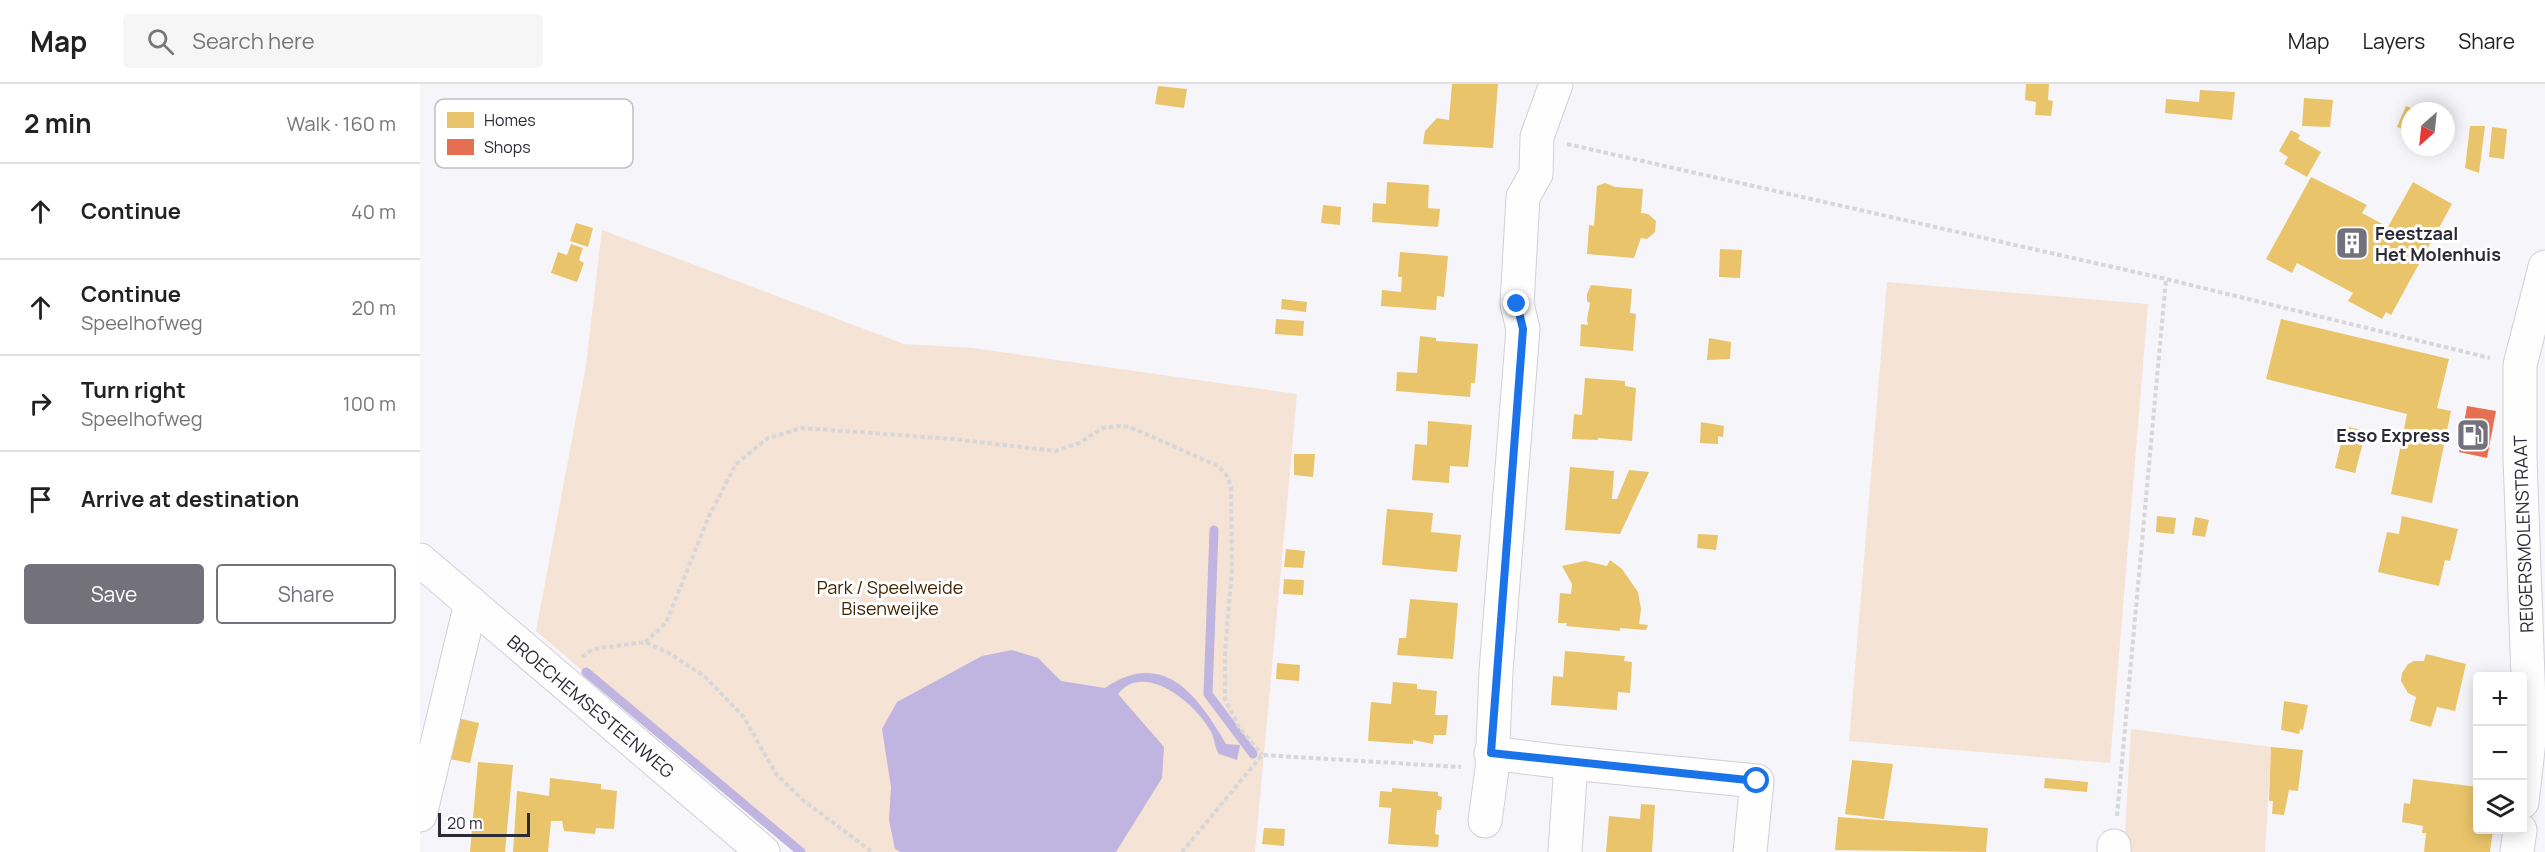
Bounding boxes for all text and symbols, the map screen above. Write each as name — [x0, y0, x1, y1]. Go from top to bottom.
search box — [123, 14, 543, 68]
text: Map — [30, 22, 87, 60]
icon: search — [144, 25, 177, 58]
text: Search here — [192, 26, 315, 56]
text: Map — [2288, 27, 2329, 55]
text: Layers — [2362, 27, 2425, 55]
text: Share — [2458, 27, 2515, 55]
legend — [435, 99, 633, 168]
north arrow — [2401, 102, 2455, 156]
text: 2 min — [24, 105, 92, 141]
text: Homes — [484, 109, 536, 131]
text: Walk · 160 m — [287, 110, 396, 137]
text: Shops — [484, 136, 531, 158]
icon: ahead — [24, 195, 57, 228]
text: Continue — [81, 196, 181, 226]
text: 40 m — [351, 198, 396, 225]
place label: Feestzaal Het Molenhuis — [2375, 221, 2501, 266]
building icon: Feestzaal Het Molenhuis — [2334, 225, 2370, 261]
text: Continue — [81, 279, 181, 309]
route end — [1503, 290, 1529, 316]
icon: ahead — [24, 291, 57, 324]
text: 20 m — [351, 294, 396, 321]
text: Speelhofweg — [81, 309, 203, 336]
text: Turn right — [81, 375, 186, 405]
icon: right — [24, 387, 57, 420]
text: 100 m — [343, 390, 396, 417]
text: Speelhofweg — [81, 405, 203, 432]
fuel station icon: Esso Express — [2455, 417, 2491, 453]
place label: Esso Express — [2336, 423, 2450, 447]
street label: REIGERSMOLENSTRAAT — [2508, 435, 2538, 633]
icon: arrive — [24, 483, 57, 516]
text: Arrive at destination — [81, 484, 299, 514]
button: Save — [24, 564, 204, 624]
button: Share — [216, 564, 396, 624]
park label: Park / Speelweide Bisenweijke — [817, 575, 963, 620]
street label: BROECHEMSESTEENWEG — [503, 629, 680, 783]
map controls — [2473, 672, 2527, 834]
button: + — [2473, 672, 2527, 726]
button: − — [2473, 726, 2527, 780]
route start — [1743, 767, 1769, 793]
button: layers — [2473, 780, 2527, 834]
scale bar — [438, 810, 530, 838]
text: 20 m — [447, 812, 483, 834]

